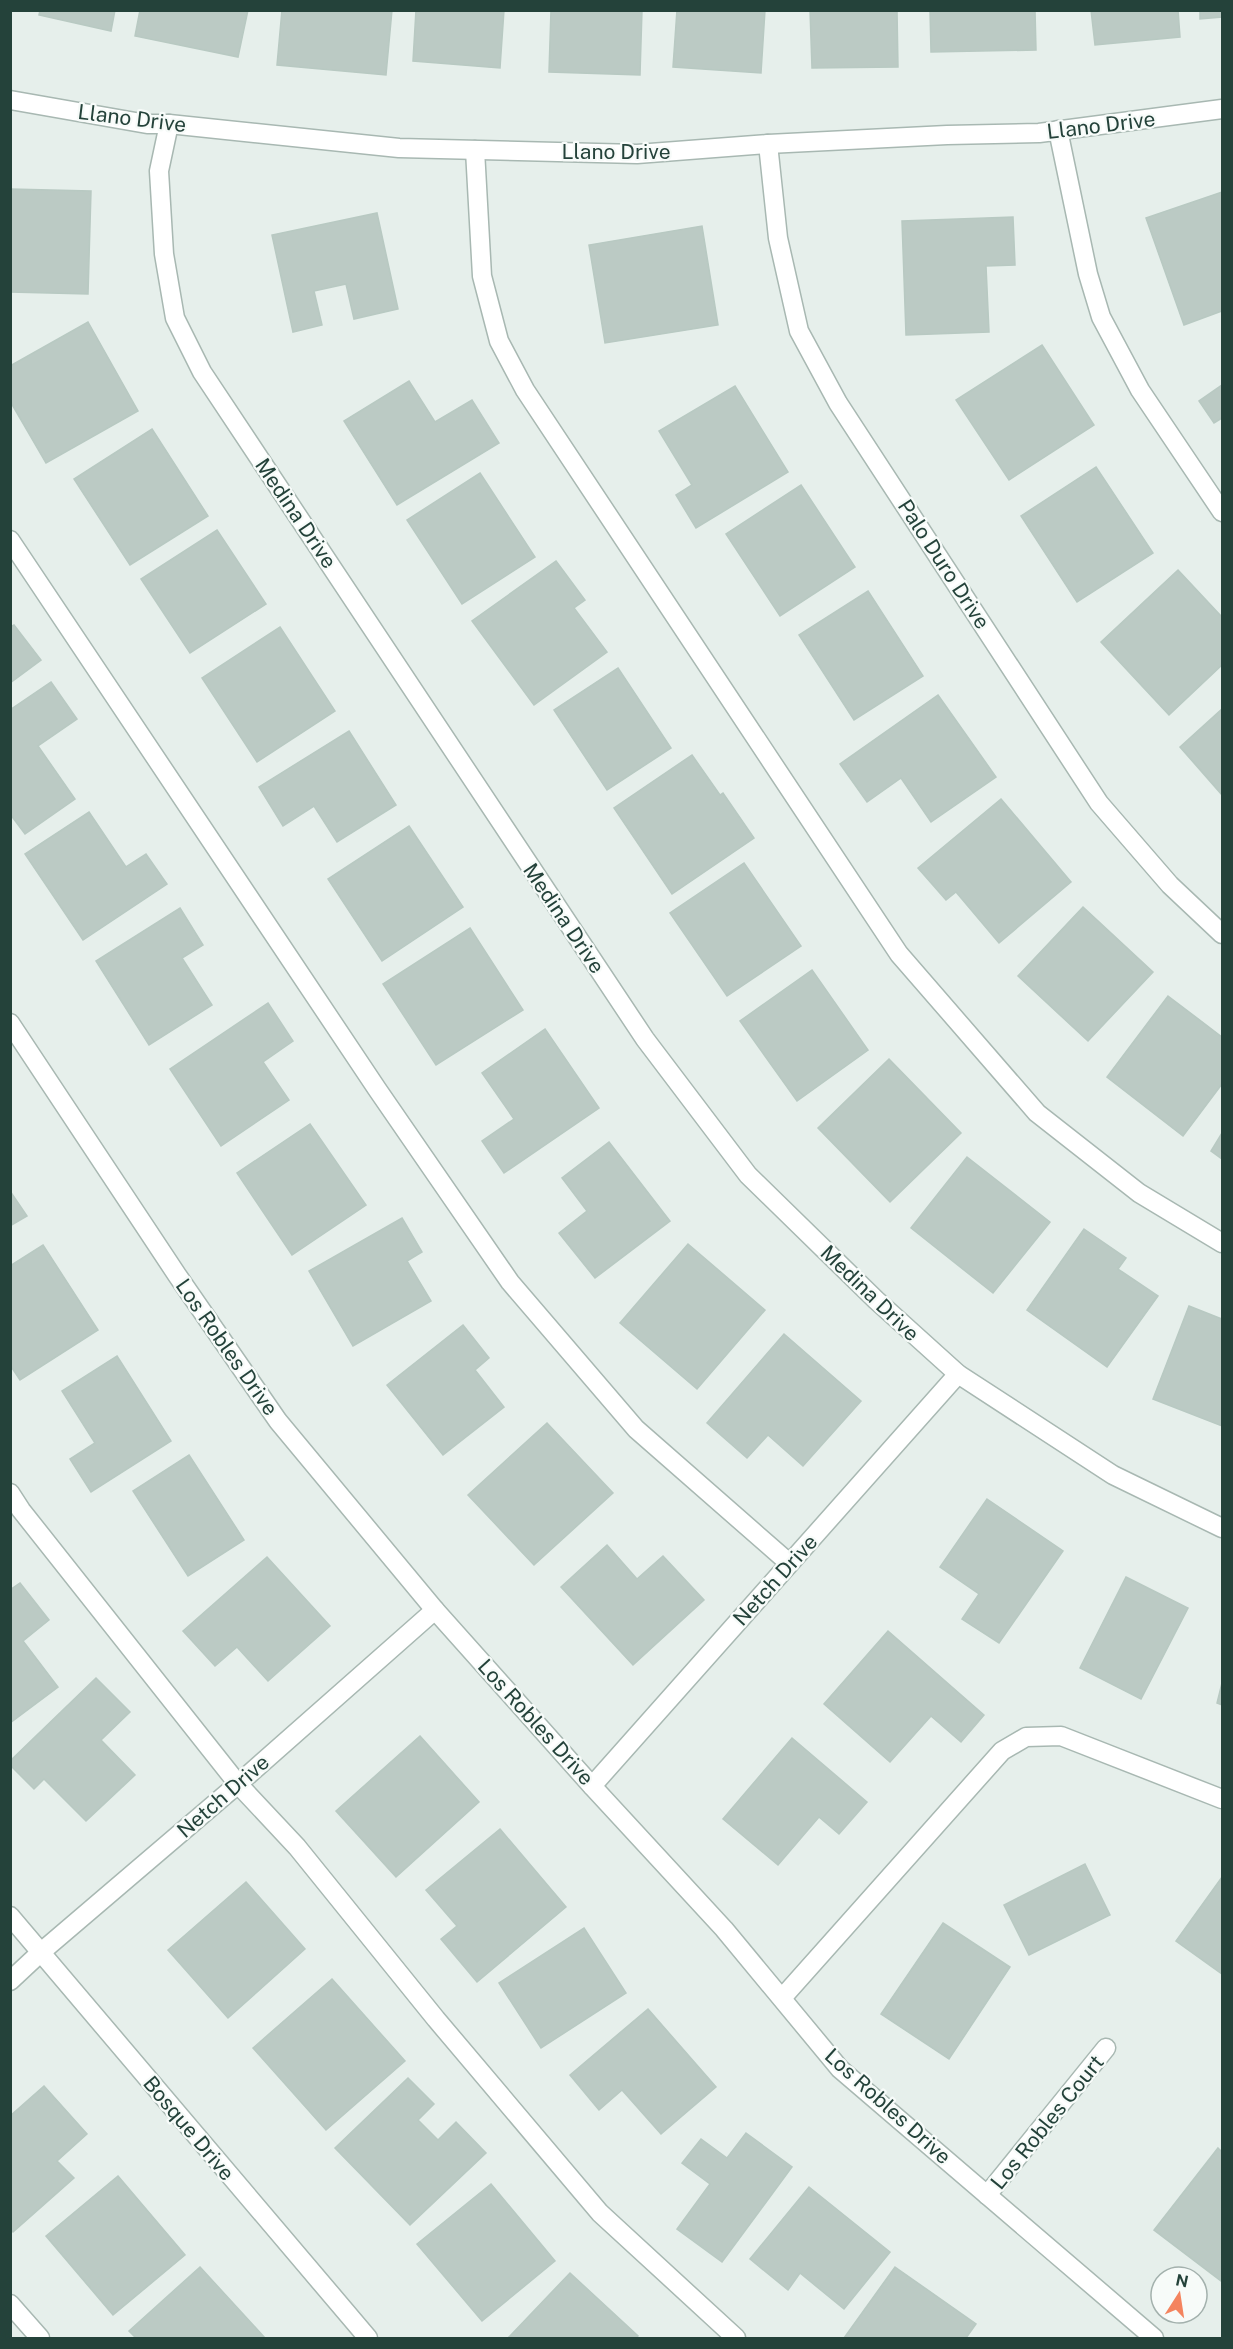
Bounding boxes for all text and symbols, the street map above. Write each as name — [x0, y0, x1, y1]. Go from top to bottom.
street label: Llano Drive — [76, 99, 188, 137]
street label: Llano Drive — [1045, 106, 1157, 144]
street label: Llano Drive — [561, 139, 671, 164]
street label: Medina Drive — [250, 453, 342, 573]
street label: Palo Duro Drive — [893, 495, 995, 633]
street label: Medina Drive — [518, 858, 610, 978]
street label: Medina Drive — [815, 1240, 925, 1346]
street label: Los Robles Drive — [171, 1274, 283, 1420]
street label: Netch Drive — [728, 1529, 822, 1631]
street label: Los Robles Drive — [473, 1654, 599, 1790]
street label: Netch Drive — [172, 1749, 274, 1843]
street label: Los Robles Drive — [820, 2043, 956, 2169]
street label: Los Robles Court — [985, 2050, 1109, 2194]
street label: Bosque Drive — [138, 2071, 240, 2185]
north arrow — [1149, 2265, 1209, 2325]
text: N — [1174, 2270, 1190, 2291]

